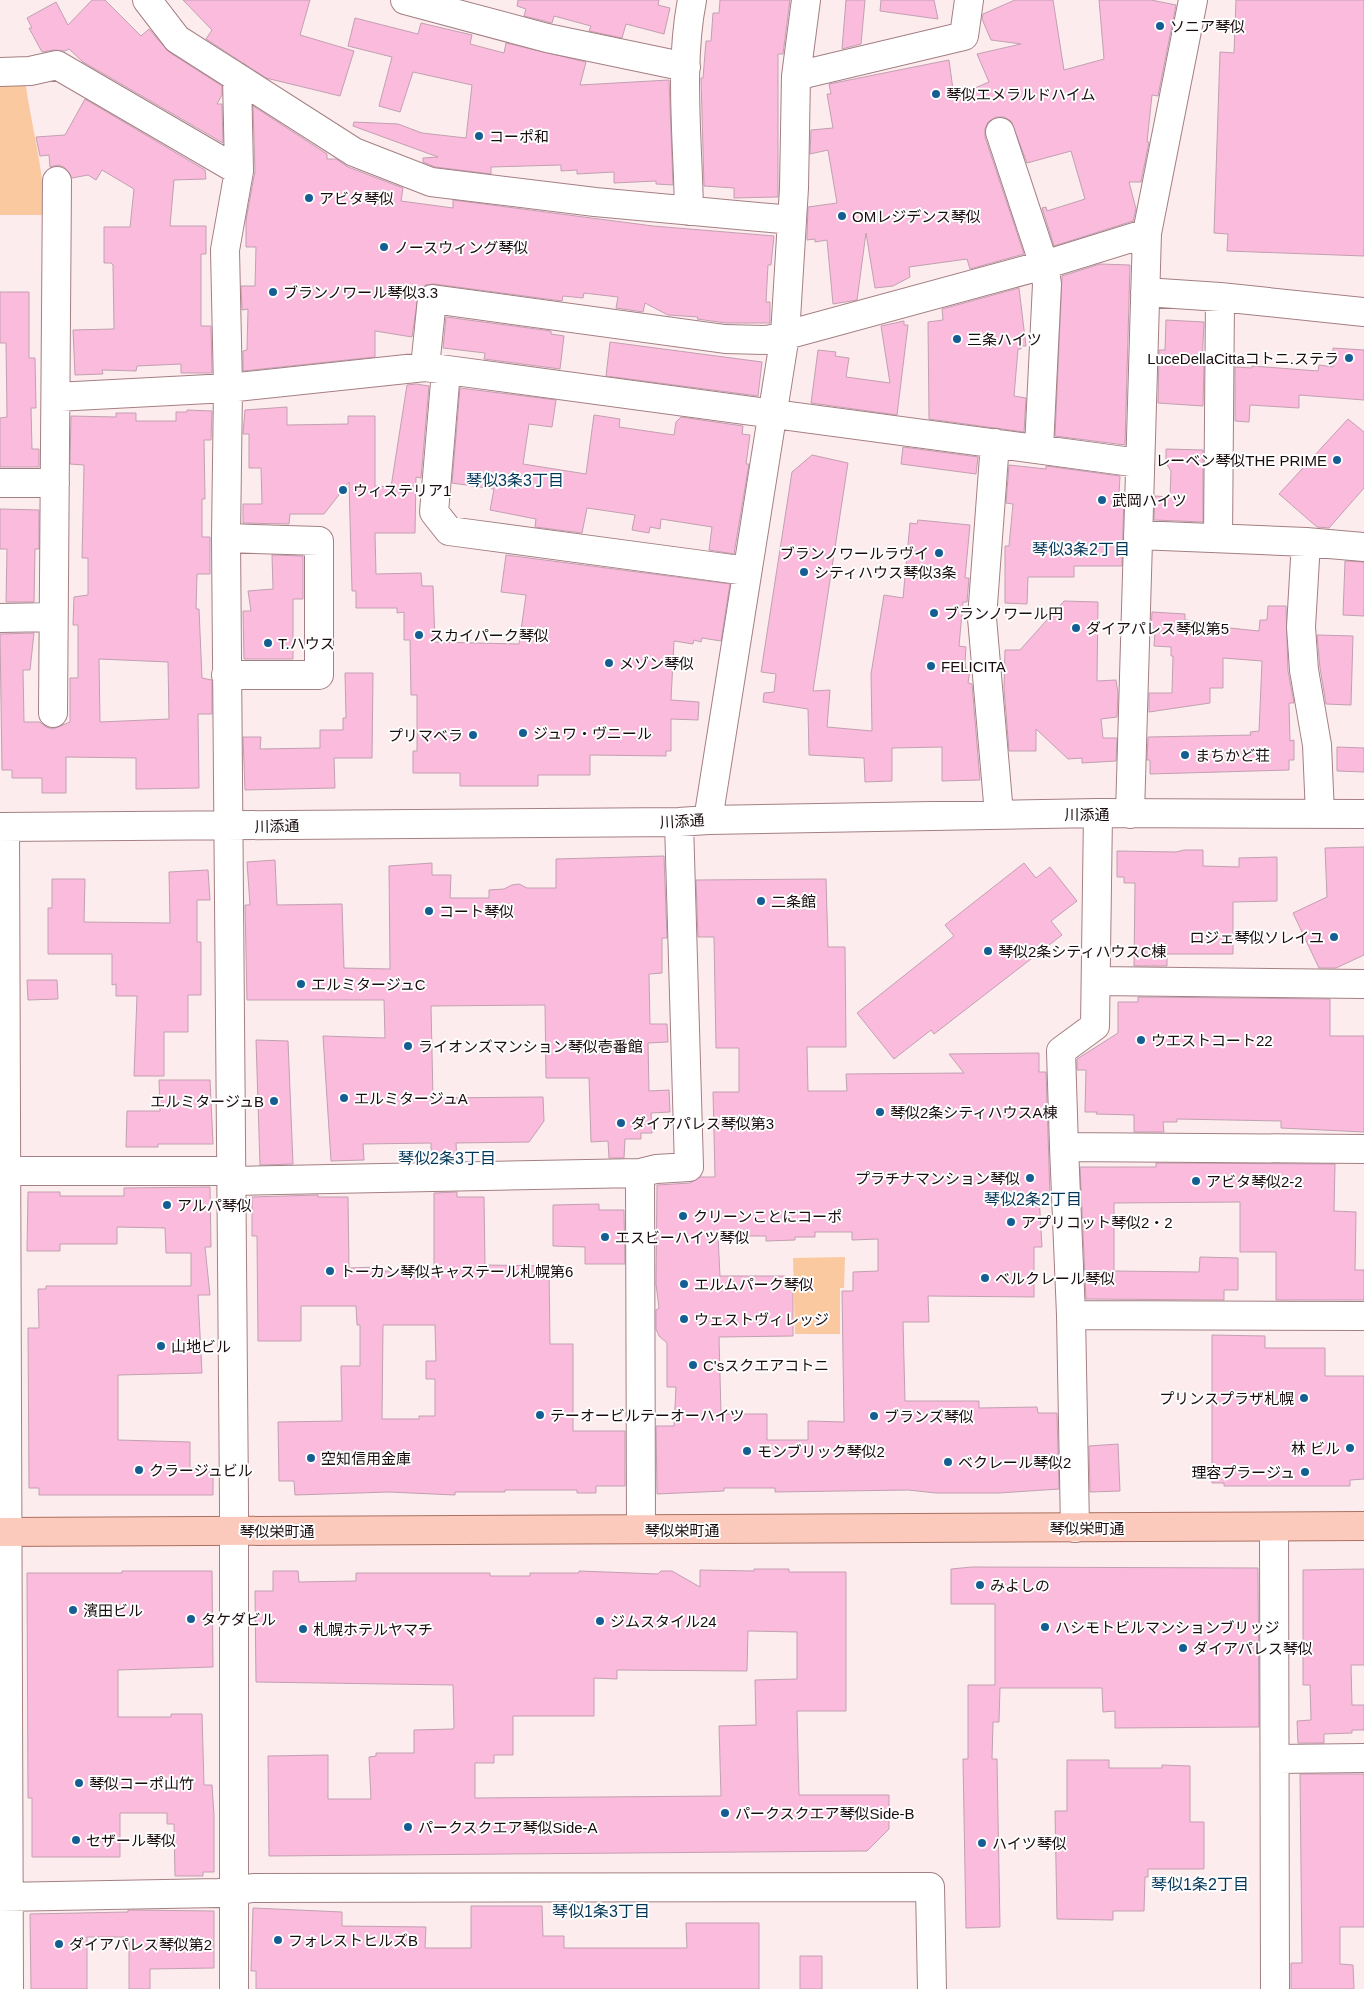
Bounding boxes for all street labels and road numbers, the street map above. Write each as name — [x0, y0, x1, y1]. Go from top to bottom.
street label: 川添通 — [1064, 806, 1110, 823]
street label: 川添通 — [659, 811, 705, 831]
street label: 川添通 — [254, 817, 300, 835]
street label: 琴似栄町通 — [1049, 1520, 1125, 1537]
street label: 琴似栄町通 — [644, 1522, 720, 1539]
street label: 琴似栄町通 — [239, 1523, 315, 1540]

